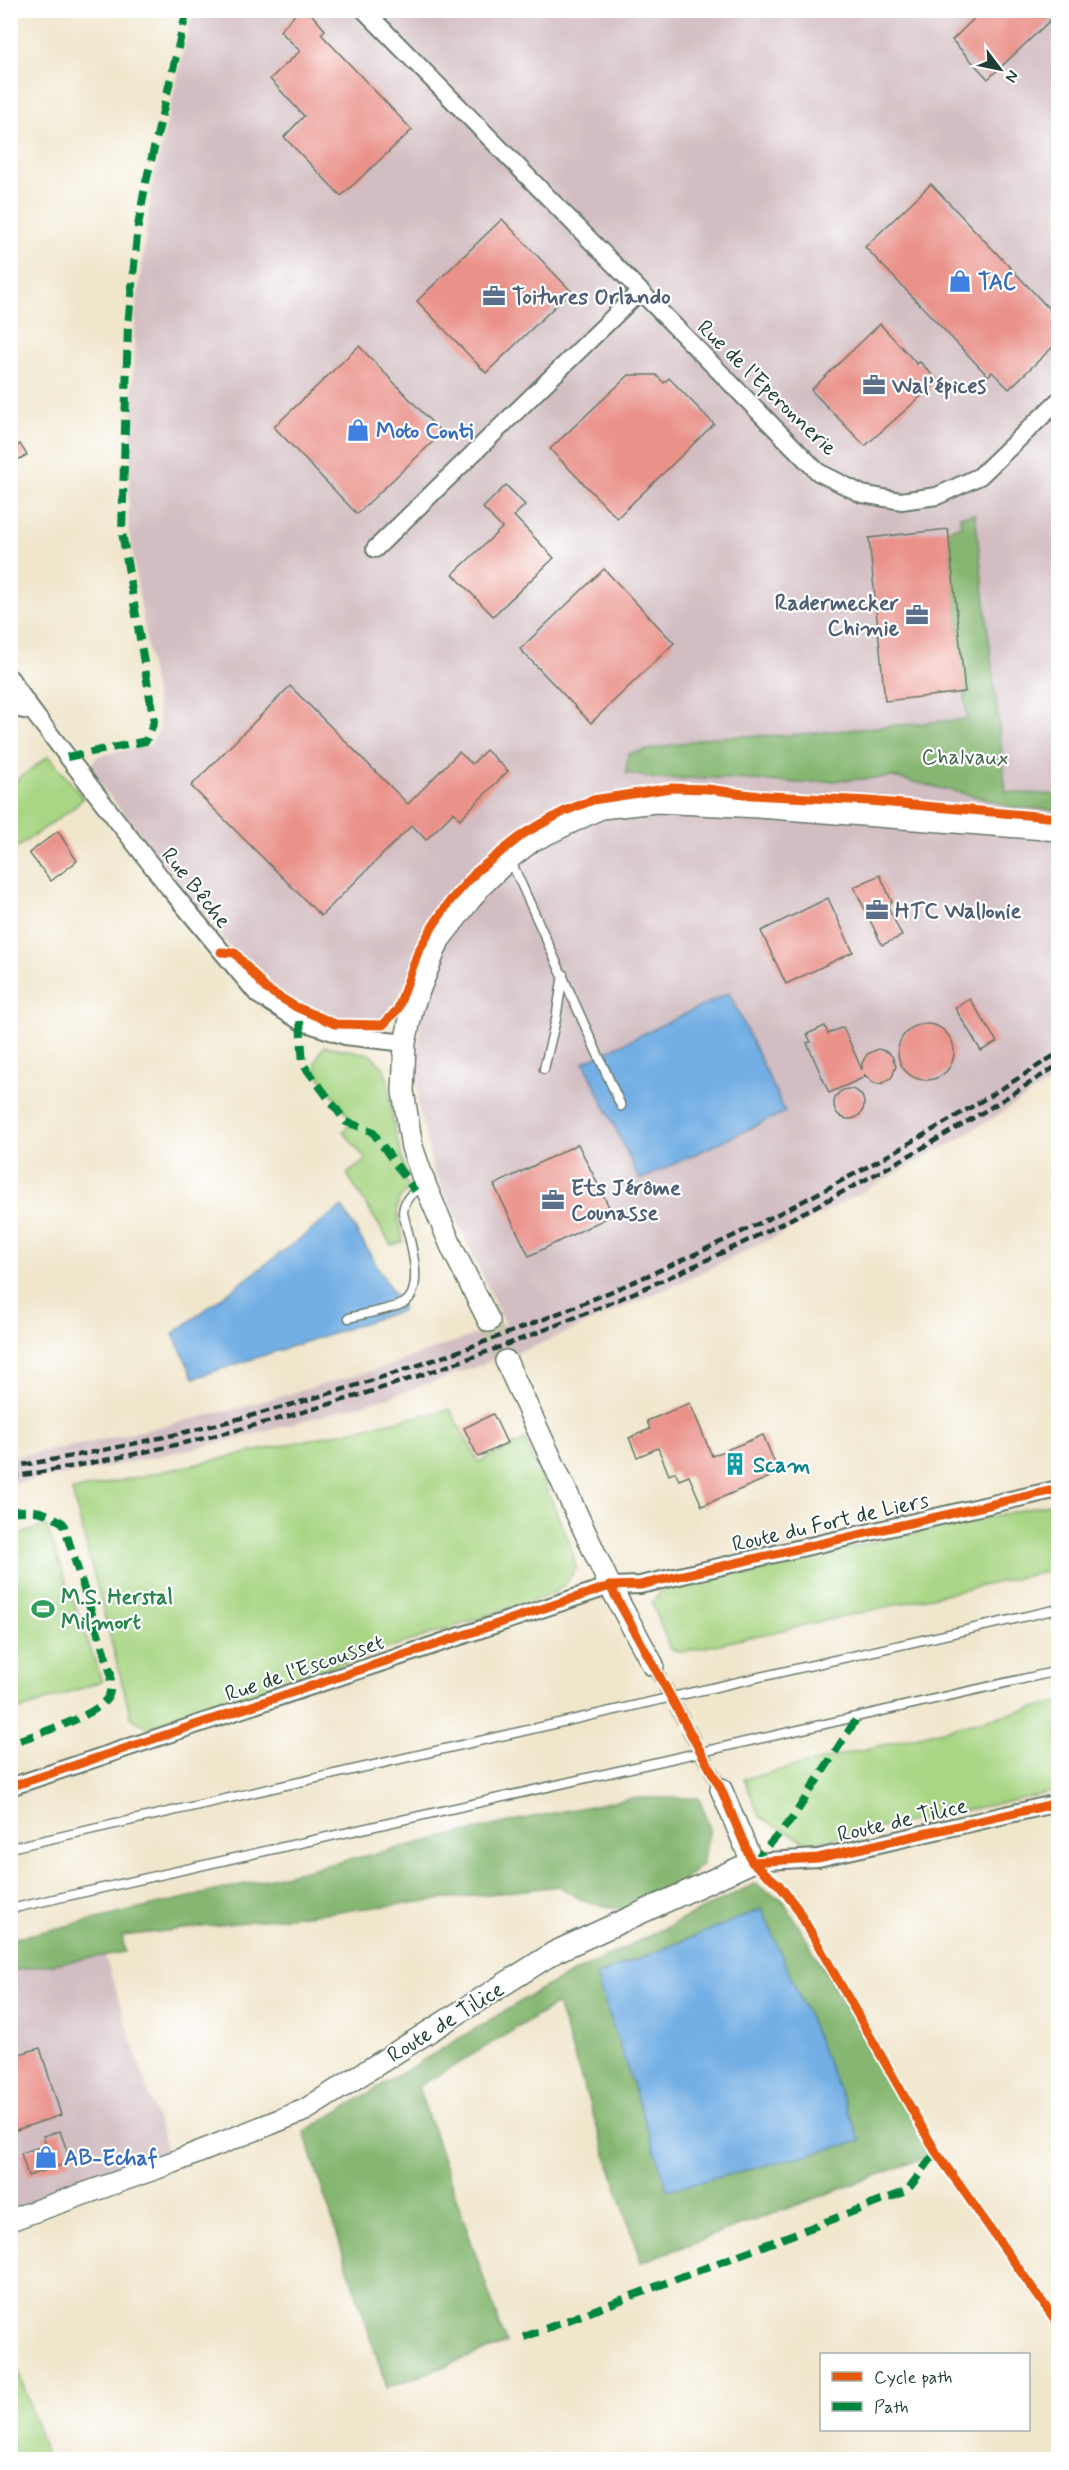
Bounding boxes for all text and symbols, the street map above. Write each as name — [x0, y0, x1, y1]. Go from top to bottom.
north arrow — [970, 39, 1030, 99]
text: N — [1000, 66, 1023, 86]
shop icon: TAC — [947, 268, 973, 294]
place label: TAC — [978, 269, 1016, 297]
office icon: Toitures Orlando — [481, 283, 507, 309]
place label: Toitures Orlando — [512, 284, 671, 312]
street label: Rue de l'Eperonnerie — [691, 314, 843, 463]
office icon: Wal’épices — [861, 372, 887, 398]
place label: Wal’épices — [891, 373, 986, 401]
shop icon: Moto Conti — [345, 417, 371, 443]
place label: Moto Conti — [376, 418, 473, 446]
place label: Radermecker Chimie — [775, 590, 900, 643]
office icon: Radermecker Chimie — [904, 602, 930, 628]
park label: Chalvaux — [921, 744, 1009, 772]
street label: Rue Bêche — [154, 842, 237, 935]
office icon: HTC Wallonie — [864, 897, 890, 923]
place label: HTC Wallonie — [895, 898, 1022, 926]
place label: Ets Jérôme Counasse — [571, 1175, 681, 1228]
office icon: Ets Jérôme Counasse — [540, 1187, 566, 1213]
building icon: Scam — [722, 1451, 748, 1477]
place label: Scam — [753, 1452, 811, 1480]
street label: Route du Fort de Liers — [729, 1487, 932, 1559]
place label: M.S. Herstal Milmort — [61, 1584, 173, 1637]
sports icon: M.S. Herstal Milmort — [30, 1596, 56, 1622]
street label: Rue de l'Escousset — [222, 1629, 388, 1709]
street label: Route de Tilice — [835, 1792, 970, 1850]
street label: Route de Tilice — [382, 1976, 510, 2070]
shop icon: AB-Echaf — [33, 2144, 59, 2170]
place label: AB-Echaf — [64, 2145, 158, 2173]
legend — [820, 2353, 1030, 2431]
text: Cycle path — [874, 2366, 952, 2390]
text: Path — [874, 2396, 909, 2420]

